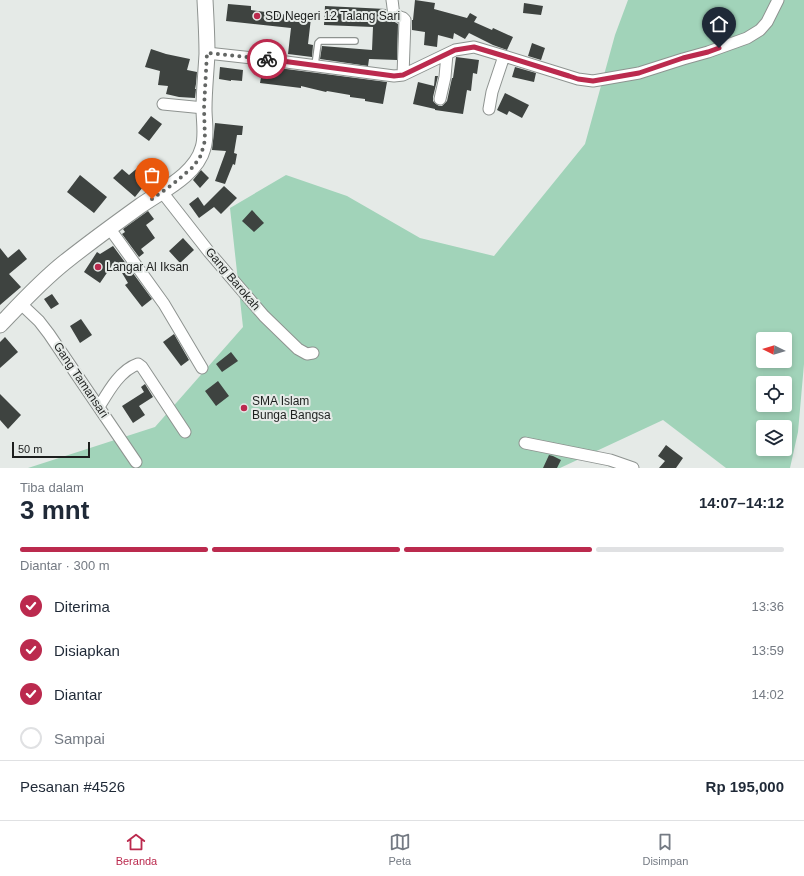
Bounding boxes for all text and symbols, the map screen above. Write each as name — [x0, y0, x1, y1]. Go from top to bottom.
pin — [702, 7.0, 736, 48]
place label: SD Negeri 12 Talang Sari — [265, 9, 400, 23]
marker: SD Negeri 12 Talang Sari — [252, 11, 262, 21]
icon: home — [708, 13, 730, 35]
courier — [247, 39, 287, 79]
icon: bike — [256, 48, 278, 70]
pin — [135, 158, 169, 199]
icon: bag — [141, 164, 163, 186]
street label: Gang Barokah — [203, 245, 263, 313]
place label: Langar Al Iksan — [106, 260, 189, 274]
marker: Langar Al Iksan — [93, 262, 103, 272]
north arrow — [756, 332, 792, 368]
map controls — [756, 332, 792, 456]
street label: Gang Tamansari — [51, 340, 111, 420]
button: locate — [756, 376, 792, 412]
place label: SMA Islam Bunga Bangsa — [252, 394, 331, 422]
marker: SMA Islam Bunga Bangsa — [239, 403, 249, 413]
button: layers — [756, 420, 792, 456]
scale bar — [12, 440, 90, 459]
text: 50 m — [18, 443, 42, 455]
text: Tiba dalam — [20, 480, 84, 495]
text: 14:07–14:12 — [699, 494, 784, 511]
text: 3 mnt — [20, 495, 89, 525]
text: Diantar · 300 m — [20, 558, 110, 573]
icon: check — [20, 595, 42, 617]
text: Diterima — [54, 598, 110, 615]
text: 13:36 — [751, 599, 784, 614]
icon: check — [20, 639, 42, 661]
text: Disiapkan — [54, 642, 120, 659]
text: 13:59 — [751, 643, 784, 658]
icon: check — [20, 683, 42, 705]
text: Diantar — [54, 686, 102, 703]
text: 14:02 — [751, 687, 784, 702]
text: Sampai — [54, 730, 105, 747]
text: Pesanan #4526 — [20, 778, 125, 795]
text: Rp 195,000 — [706, 778, 784, 795]
tab: Beranda — [116, 831, 157, 867]
tab: Peta — [389, 831, 411, 867]
tab: Disimpan — [642, 831, 688, 867]

